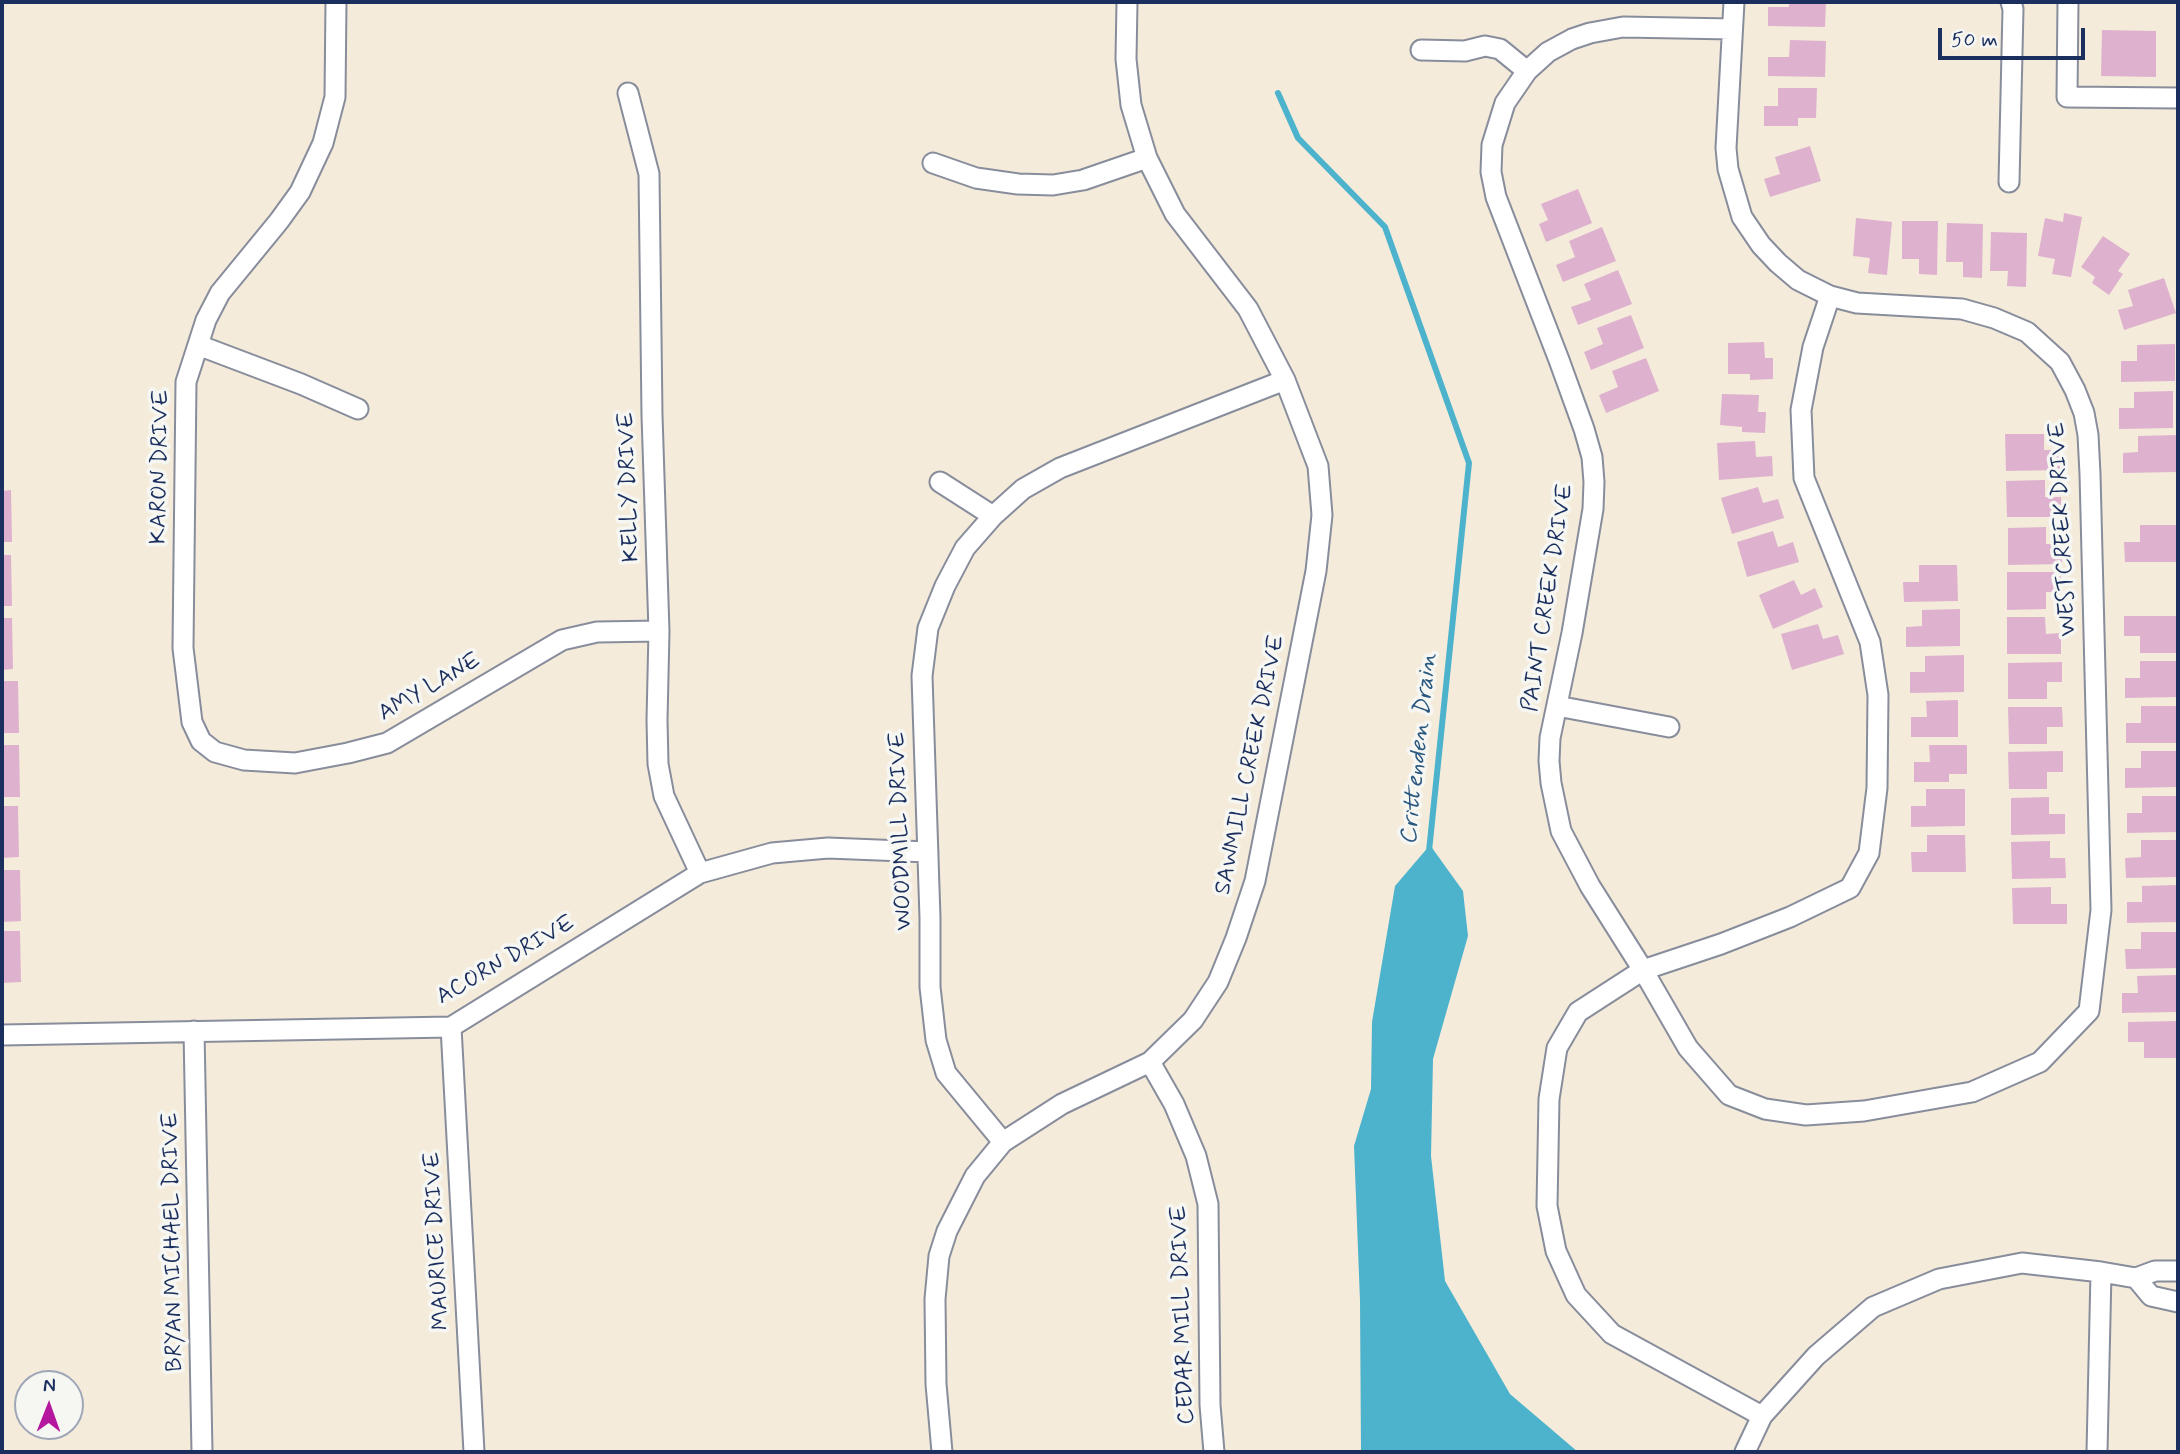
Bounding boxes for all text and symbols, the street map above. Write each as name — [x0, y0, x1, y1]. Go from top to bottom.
scale bar — [1942, 14, 2089, 58]
text: 50 m — [1951, 26, 1998, 54]
street label: KARON DRIVE — [146, 389, 176, 545]
street label: KELLY DRIVE — [614, 411, 646, 563]
street label: WESTCREEK DRIVE — [2045, 421, 2083, 637]
street label: PAINT CREEK DRIVE — [1517, 482, 1581, 714]
street label: SAWMILL CREEK DRIVE — [1210, 633, 1292, 897]
street label: AMY LANE — [374, 648, 486, 728]
water label: Crittenden Drain — [1396, 652, 1444, 846]
street label: WOODMILL DRIVE — [885, 731, 919, 931]
street label: ACORN DRIVE — [432, 910, 580, 1012]
street label: BRYAN MICHAEL DRIVE — [158, 1112, 190, 1372]
street label: MAURICE DRIVE — [420, 1151, 456, 1331]
street label: CEDAR MILL DRIVE — [1166, 1205, 1202, 1425]
north arrow — [14, 1370, 84, 1440]
text: N — [43, 1373, 56, 1398]

